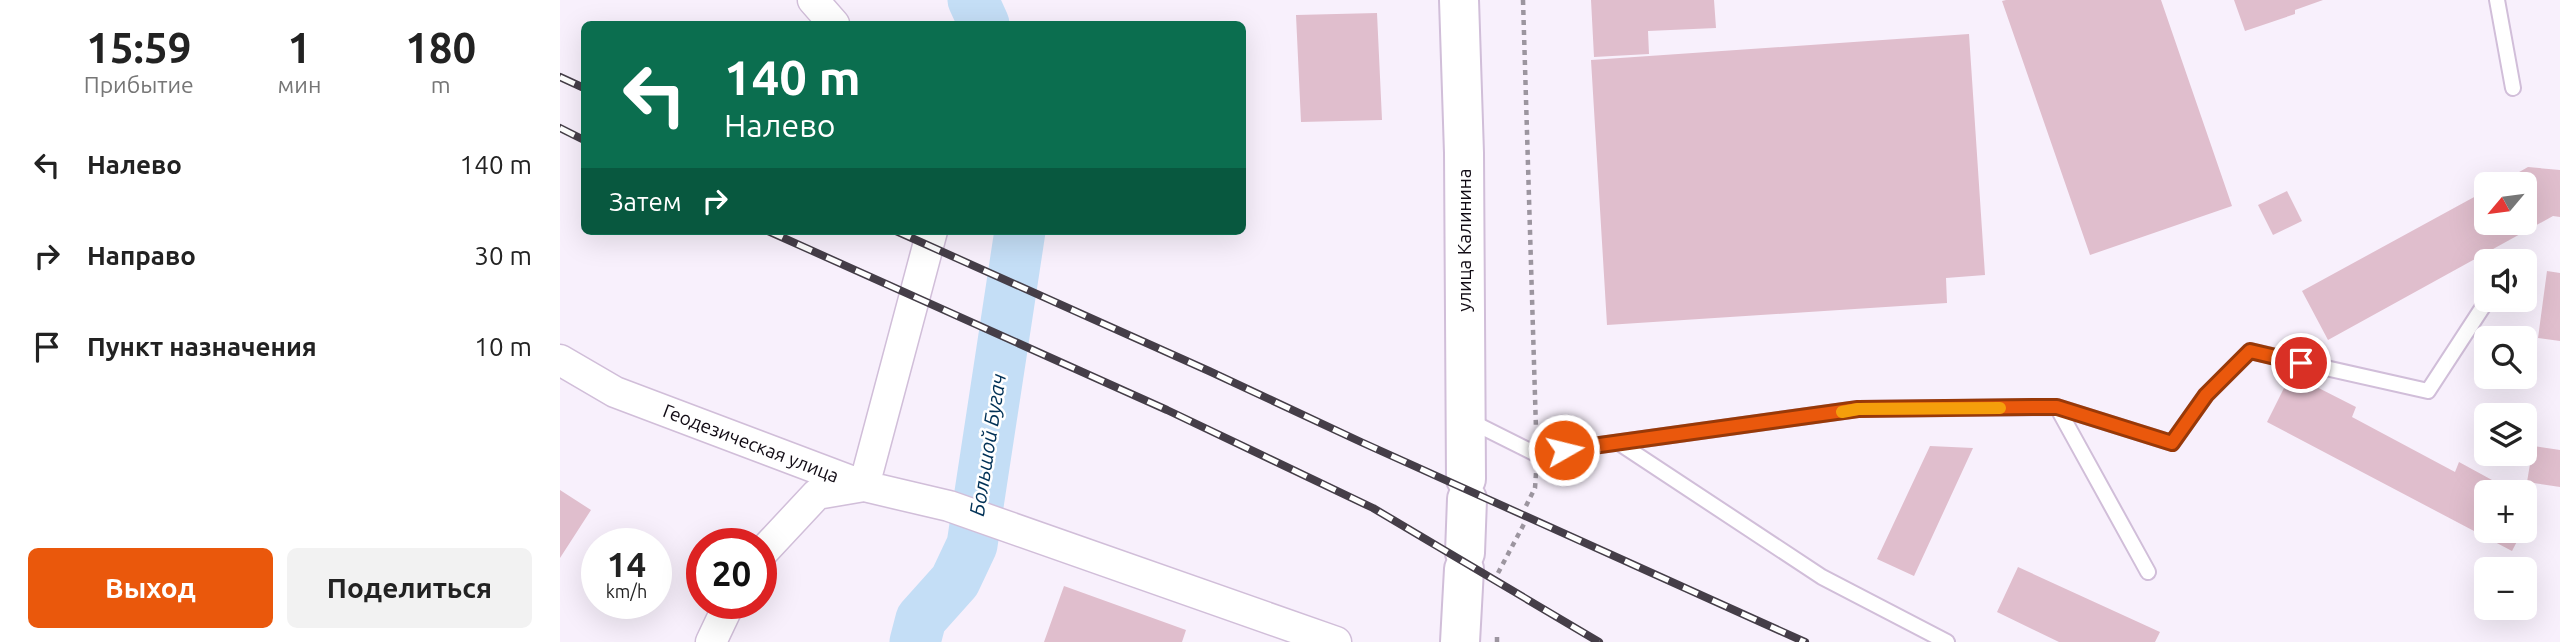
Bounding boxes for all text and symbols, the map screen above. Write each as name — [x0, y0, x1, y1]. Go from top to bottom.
text: 15:59 — [86, 24, 191, 71]
text: 1 — [288, 24, 311, 71]
text: 180 — [405, 24, 476, 71]
icon: left — [609, 49, 700, 140]
text: 140 m — [724, 49, 861, 104]
text: Прибытие — [84, 72, 194, 97]
text: мин — [278, 72, 321, 97]
text: m — [431, 72, 451, 97]
text: Налево — [724, 107, 836, 143]
icon: left — [28, 146, 66, 184]
text: Налево — [87, 150, 182, 179]
text: 140 m — [460, 150, 532, 179]
street label: улица Калинина — [1453, 168, 1475, 312]
north arrow — [2474, 172, 2538, 234]
map controls — [2474, 172, 2537, 620]
icon: right — [696, 182, 734, 220]
text: Затем — [609, 187, 682, 216]
icon: right — [28, 237, 66, 275]
text: Направо — [87, 241, 196, 270]
text: 30 m — [474, 241, 532, 270]
button: sound — [2474, 249, 2537, 312]
button: search — [2474, 326, 2537, 389]
icon: arrive — [28, 328, 66, 366]
text: Пункт назначения — [87, 332, 317, 361]
text: 10 m — [474, 332, 532, 361]
pin — [2271, 333, 2331, 393]
icon: arrive — [2282, 344, 2320, 382]
water label: Большой Бугач — [964, 372, 1010, 518]
street label: Геодезическая улица — [660, 399, 842, 487]
button: layers — [2474, 403, 2537, 466]
position arrow — [1527, 413, 1601, 487]
button: + — [2474, 480, 2537, 543]
speed limit sign: 20 — [686, 528, 777, 619]
text: 14 — [607, 544, 646, 584]
button: Выход — [28, 548, 273, 628]
button: Поделиться — [287, 548, 532, 628]
button: − — [2474, 557, 2537, 620]
text: km/h — [606, 581, 647, 601]

